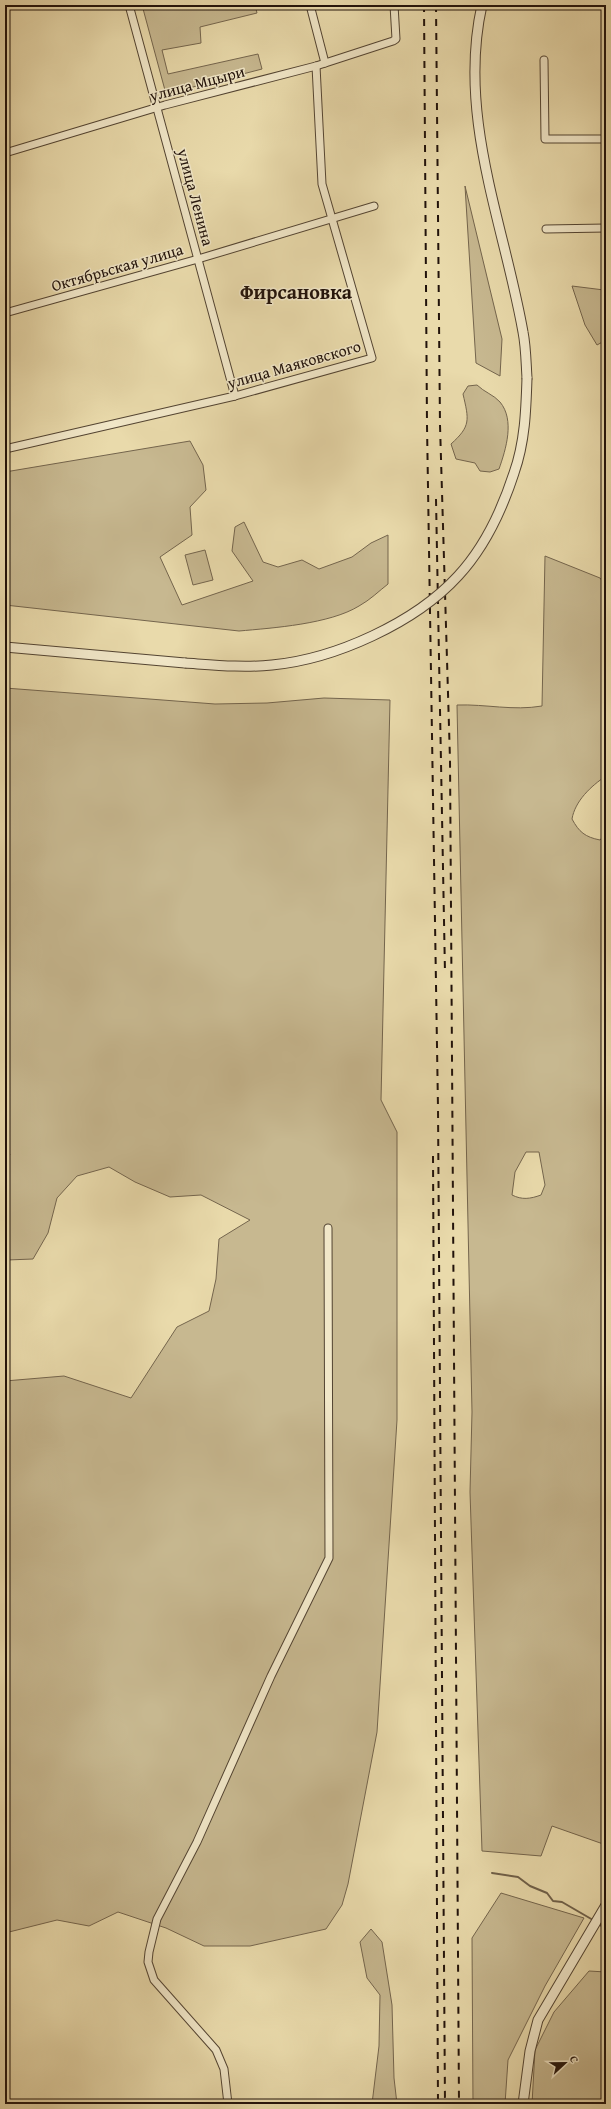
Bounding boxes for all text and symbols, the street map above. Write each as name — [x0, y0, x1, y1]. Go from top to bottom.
street label: улица Мцыри — [146, 59, 248, 107]
street label: улица Ленина — [171, 145, 221, 249]
street label: Октябрьская улица — [48, 237, 186, 297]
district label: Фирсановка — [240, 277, 353, 306]
street label: улица Маяковского — [223, 333, 364, 395]
north arrow — [545, 2043, 585, 2083]
text: С — [566, 2053, 583, 2065]

